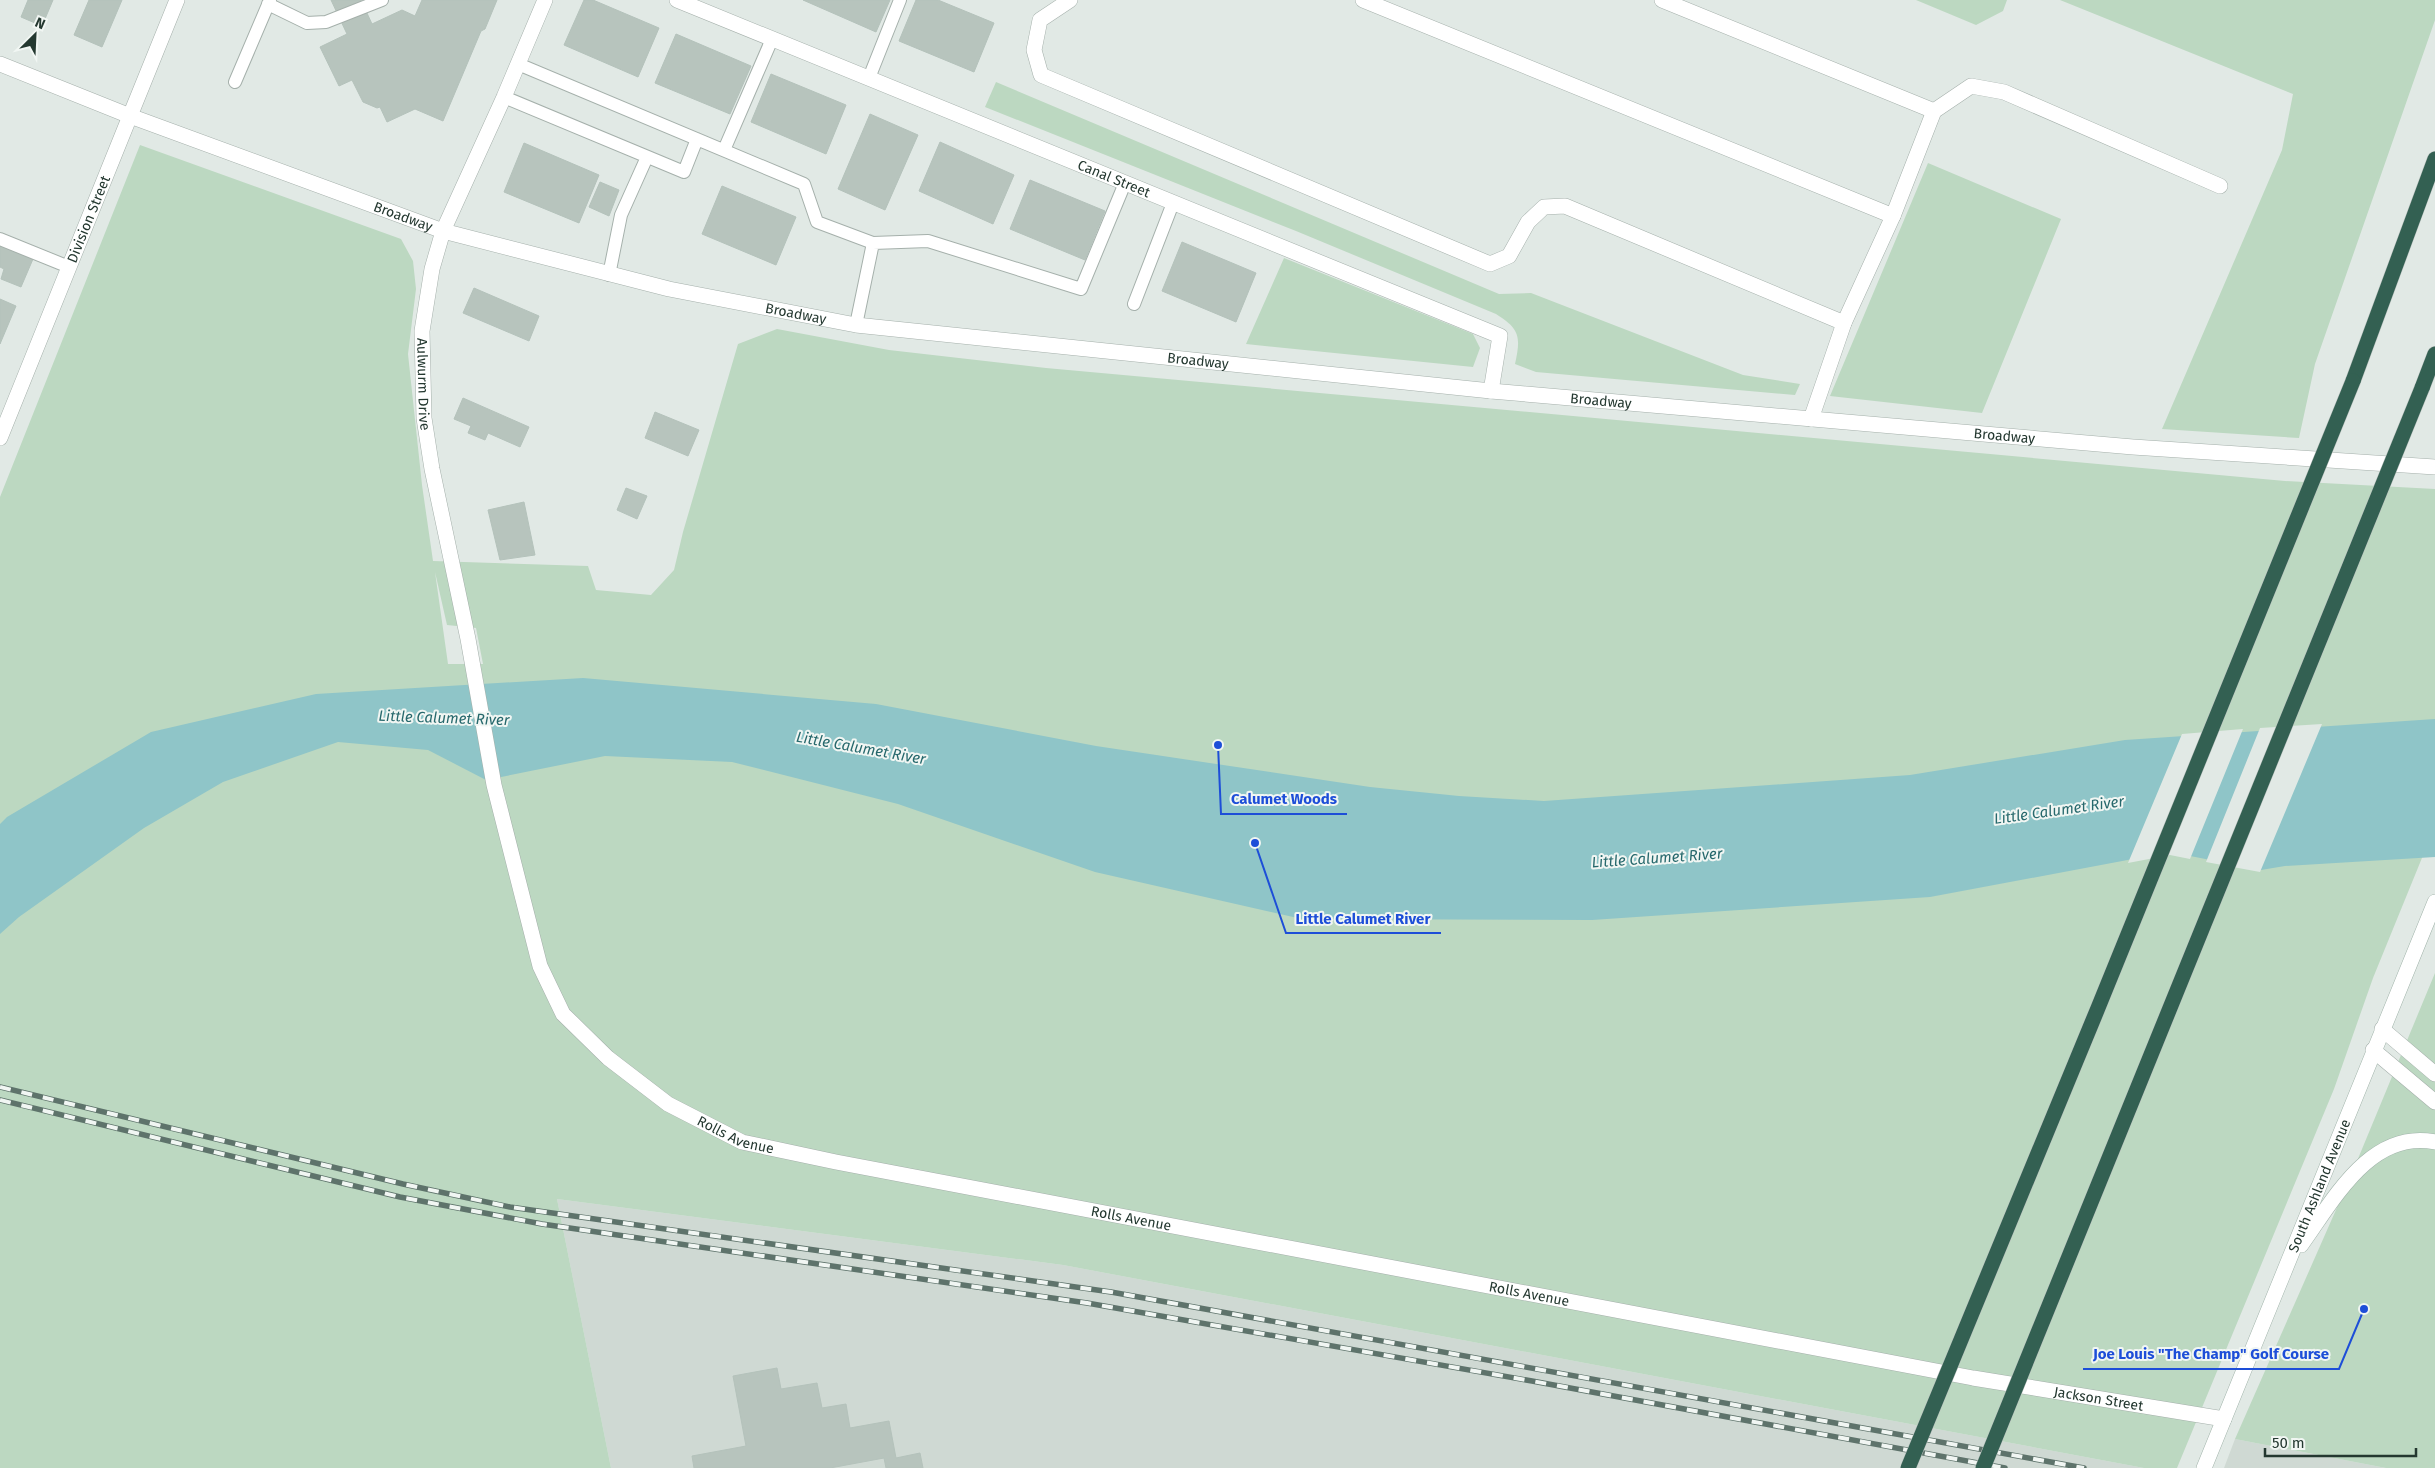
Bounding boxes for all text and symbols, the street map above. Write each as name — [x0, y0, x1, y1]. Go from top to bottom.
north arrow — [10, 10, 60, 60]
text: N — [32, 14, 48, 33]
street label: Canal Street — [1075, 156, 1153, 202]
street label: Division Street — [64, 172, 114, 265]
street label: Broadway — [371, 198, 435, 235]
street label: Broadway — [764, 300, 828, 328]
street label: Aulwurm Drive — [413, 338, 434, 432]
street label: Broadway — [1166, 349, 1230, 373]
street label: Broadway — [1569, 390, 1632, 412]
street label: Broadway — [1973, 425, 2036, 447]
water label: Little Calumet River — [378, 707, 511, 729]
water label: Little Calumet River — [795, 728, 928, 768]
callout: Calumet Woods — [1221, 784, 1347, 814]
text: Calumet Woods — [1231, 790, 1337, 808]
water label: Little Calumet River — [1993, 792, 2126, 828]
water label: Little Calumet River — [1591, 844, 1724, 872]
callout: Little Calumet River — [1286, 903, 1441, 933]
text: Little Calumet River — [1296, 910, 1431, 928]
street label: Rolls Avenue — [694, 1112, 775, 1158]
street label: South Ashland Avenue — [2285, 1117, 2354, 1255]
street label: Rolls Avenue — [1090, 1203, 1173, 1235]
street label: Rolls Avenue — [1487, 1278, 1571, 1310]
callout: Joe Louis "The Champ" Golf Course — [2083, 1339, 2339, 1369]
text: Joe Louis "The Champ" Golf Course — [2092, 1345, 2329, 1363]
street label: Jackson Street — [2053, 1383, 2145, 1415]
scale bar — [2265, 1426, 2416, 1458]
text: 50 m — [2272, 1434, 2305, 1452]

